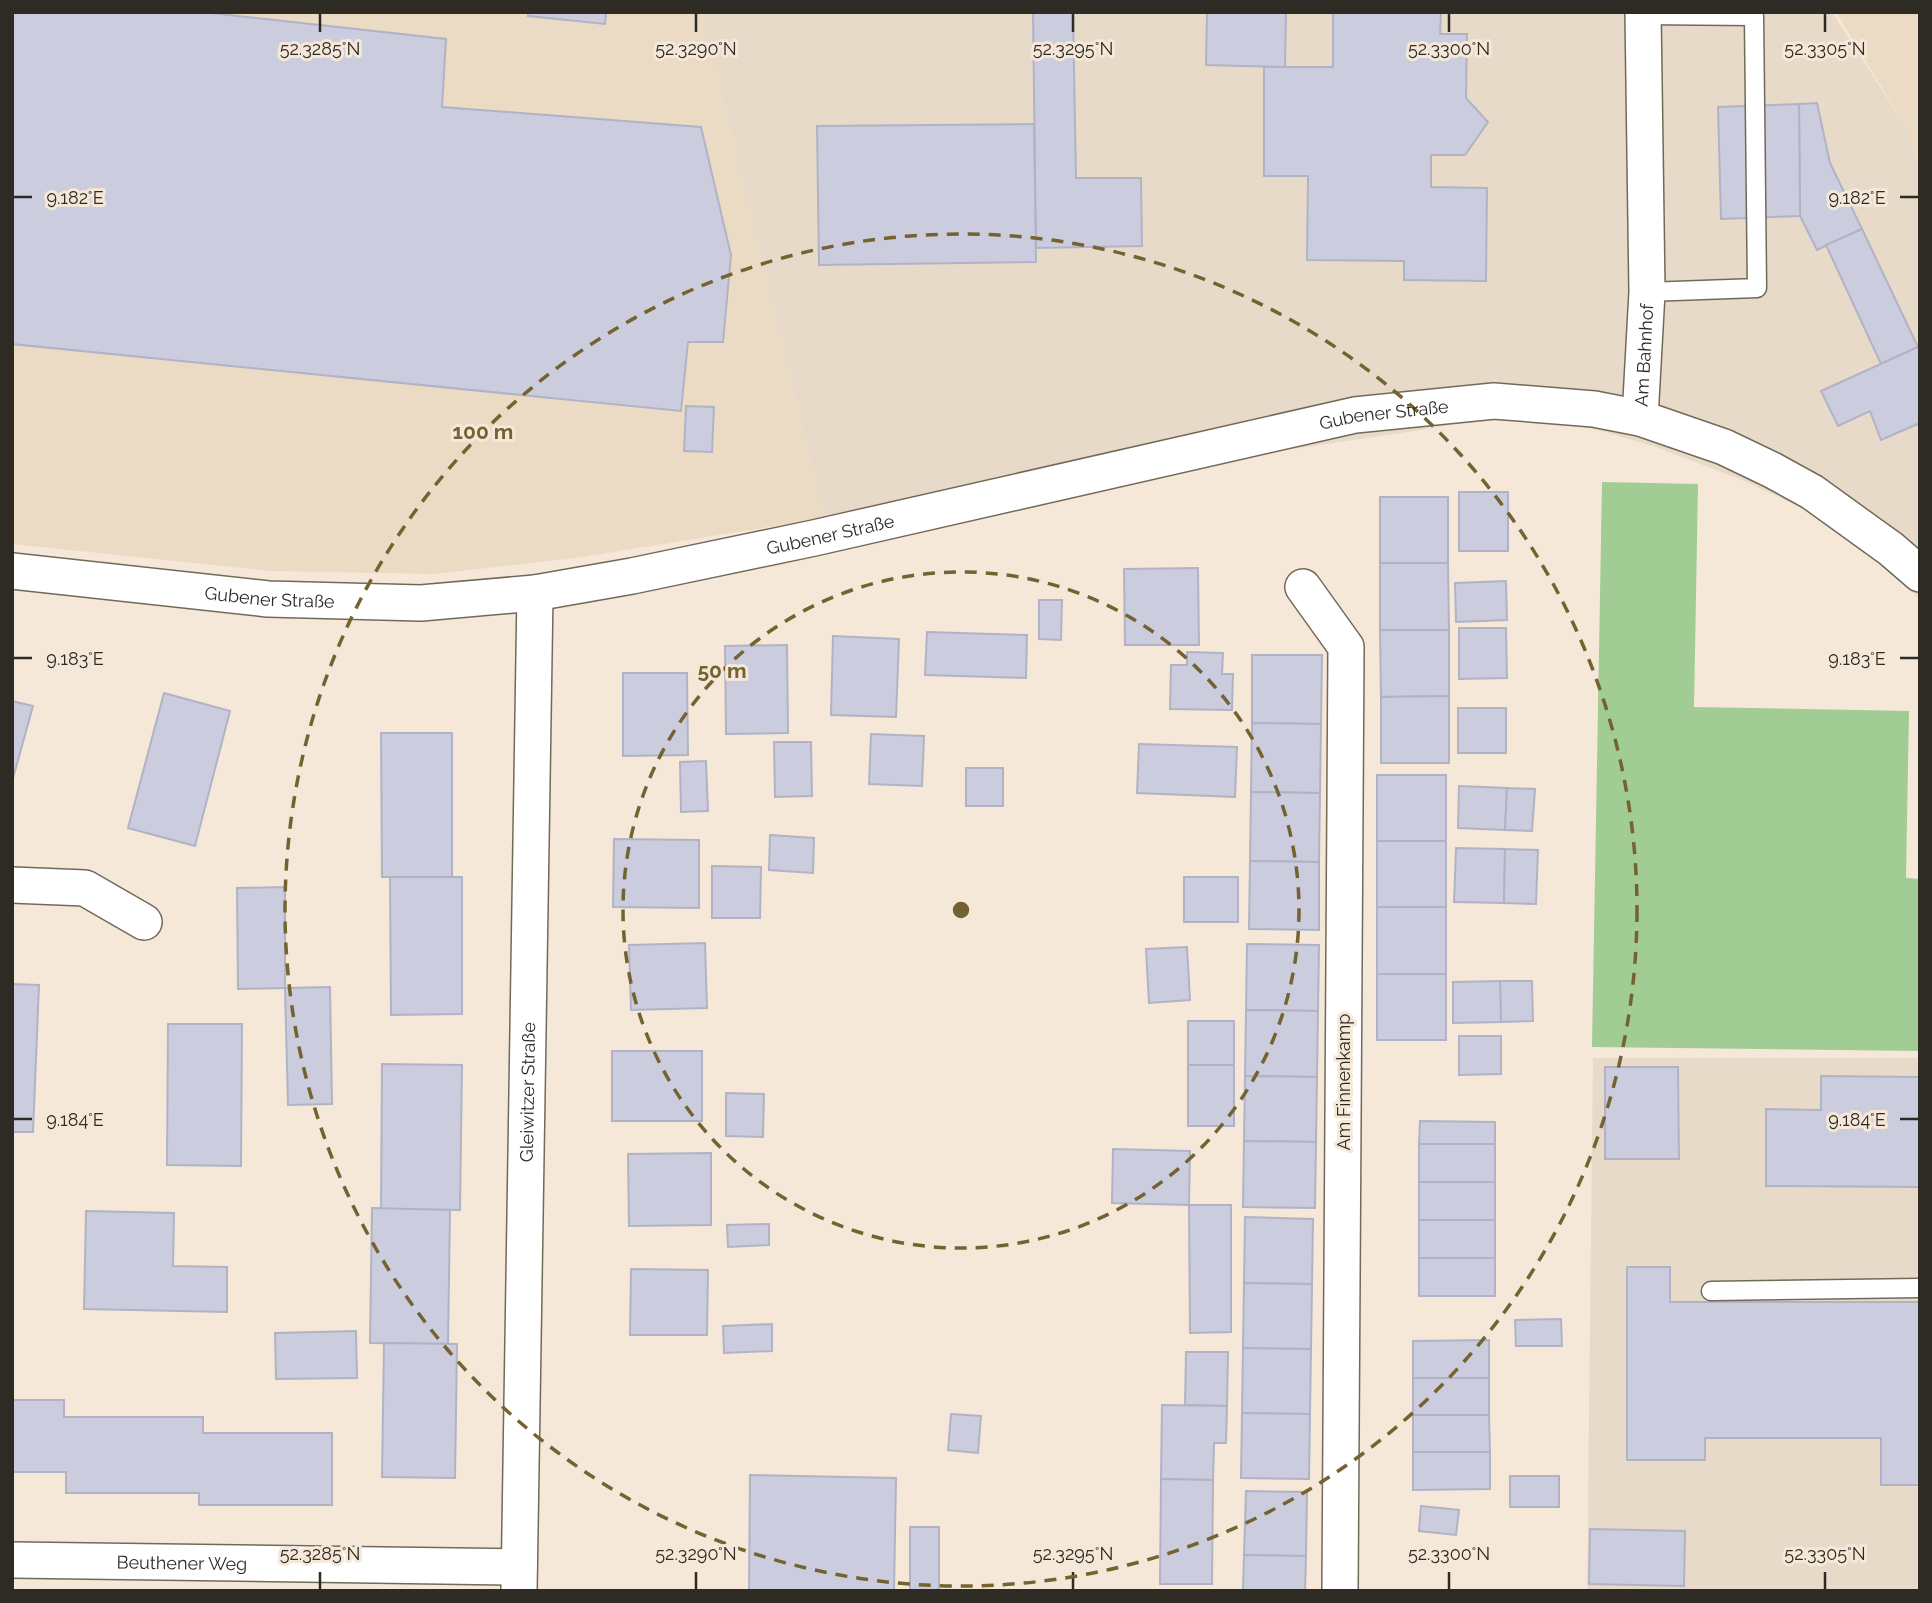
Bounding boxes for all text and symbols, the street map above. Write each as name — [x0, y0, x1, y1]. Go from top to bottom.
text: 52.3285°N — [280, 38, 360, 59]
text: 52.3290°N — [655, 38, 737, 59]
text: 52.3295°N — [1033, 38, 1113, 59]
text: 52.3300°N — [1408, 38, 1490, 59]
text: 52.3305°N — [1784, 38, 1866, 59]
text: 9.182°E — [46, 187, 104, 208]
text: 9.182°E — [1828, 187, 1886, 208]
street label: Am Bahnhof — [1630, 302, 1657, 407]
street label: Gubener Straße — [1317, 395, 1450, 433]
text: 100 m — [453, 419, 513, 444]
street label: Gubener Straße — [764, 510, 896, 558]
street label: Gubener Straße — [204, 582, 335, 611]
text: 9.183°E — [46, 648, 104, 669]
text: 9.183°E — [1828, 648, 1886, 669]
text: 50 m — [697, 658, 747, 683]
centre of rings — [949, 898, 973, 922]
street label: Am Finnenkamp — [1333, 1014, 1354, 1150]
street label: Gleiwitzer Straße — [515, 1021, 539, 1162]
text: 9.184°E — [46, 1109, 104, 1130]
text: 9.184°E — [1828, 1109, 1886, 1130]
text: 52.3285°N — [280, 1543, 360, 1564]
text: 52.3290°N — [655, 1543, 737, 1564]
text: 52.3295°N — [1033, 1543, 1113, 1564]
text: 52.3300°N — [1408, 1543, 1490, 1564]
text: 52.3305°N — [1784, 1543, 1866, 1564]
street label: Beuthener Weg — [117, 1551, 247, 1574]

